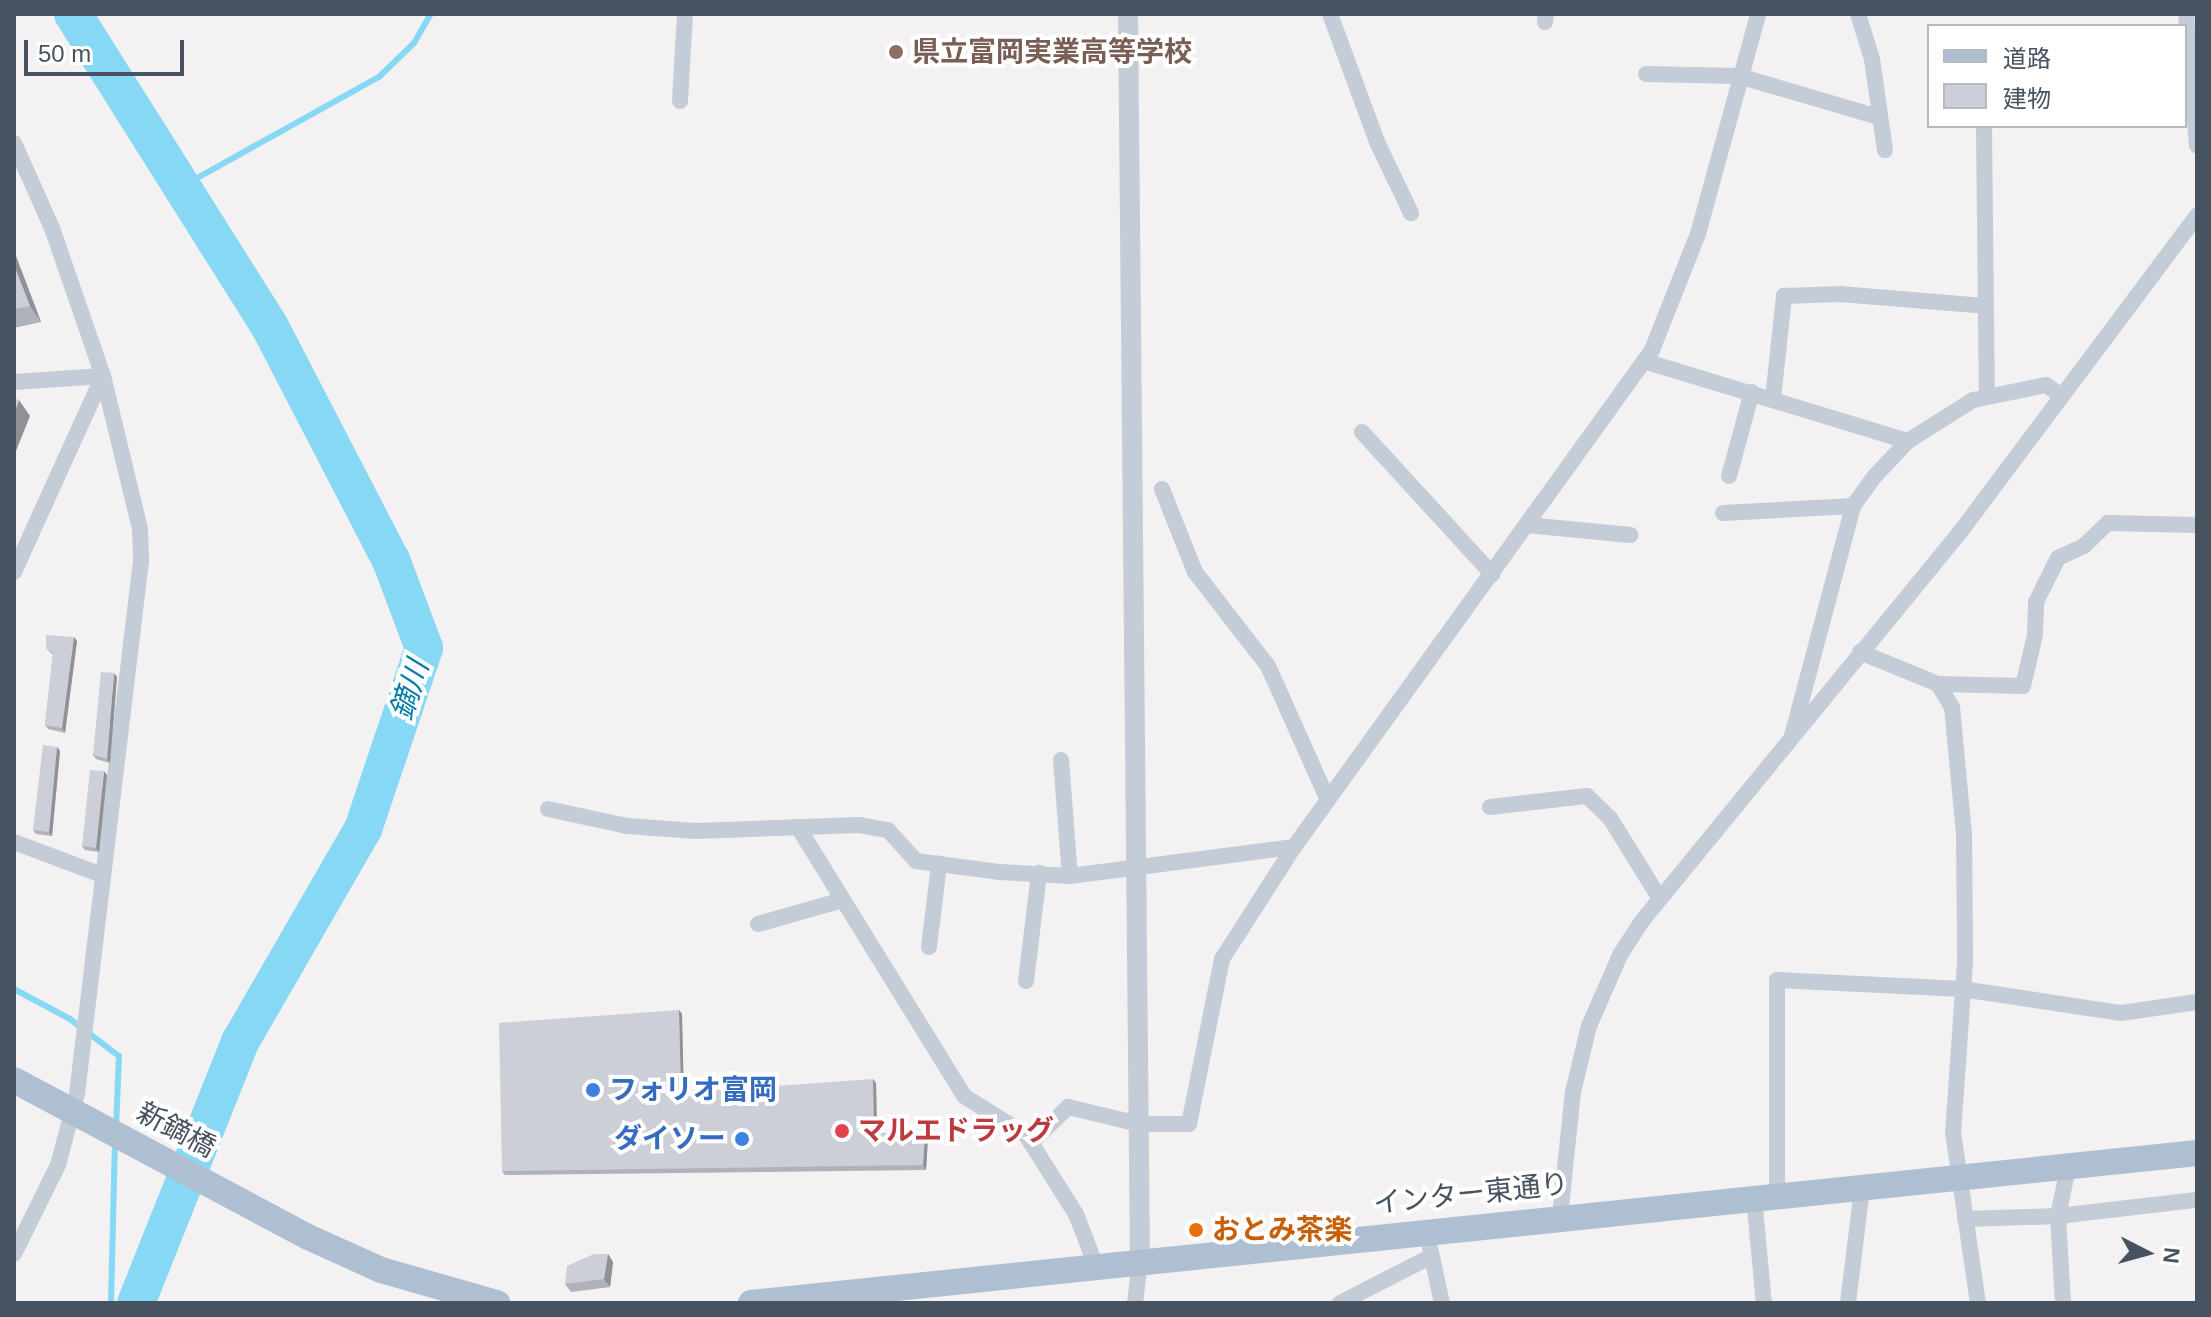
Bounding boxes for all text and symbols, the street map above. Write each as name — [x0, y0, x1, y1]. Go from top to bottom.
scale bar — [28, 24, 188, 74]
legend — [1927, 24, 2187, 128]
place label: 県立富岡実業高等学校 — [912, 35, 1192, 69]
text: 50 m — [38, 40, 91, 67]
marker: 県立富岡実業高等学校 — [887, 43, 905, 61]
text: 道路 — [2003, 45, 2051, 72]
text: 建物 — [2003, 85, 2051, 112]
water label: 鏑川 — [384, 656, 436, 724]
place label: フォリオ富岡 — [609, 1073, 777, 1107]
marker: フォリオ富岡 — [584, 1081, 602, 1099]
street label: 新鏑橋 — [131, 1095, 221, 1165]
place label: マルエドラッグ — [858, 1114, 1054, 1148]
place label: ダイソー — [614, 1122, 726, 1156]
marker: マルエドラッグ — [833, 1122, 851, 1140]
marker: ダイソー — [733, 1130, 751, 1148]
street label: インター東通り — [1372, 1167, 1570, 1221]
place label: おとみ茶楽 — [1212, 1213, 1352, 1247]
north arrow — [2107, 1213, 2187, 1293]
marker: おとみ茶楽 — [1187, 1221, 1205, 1239]
text: N — [2158, 1246, 2185, 1265]

